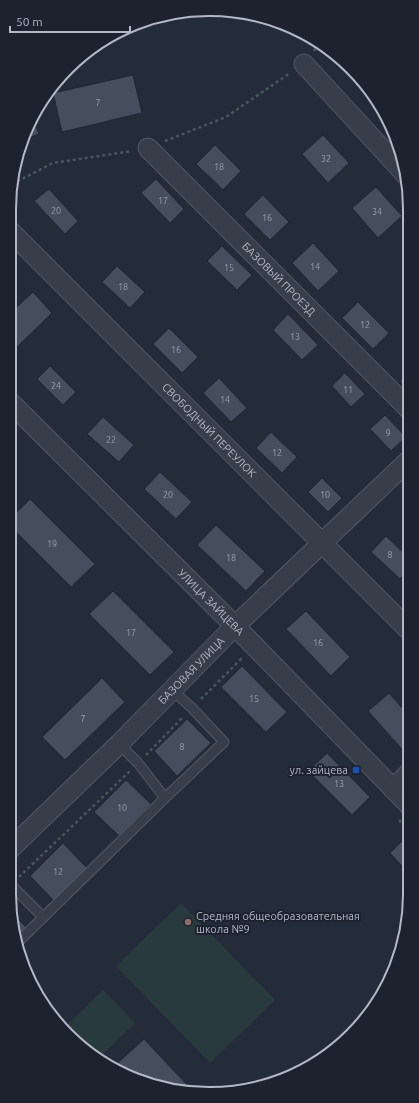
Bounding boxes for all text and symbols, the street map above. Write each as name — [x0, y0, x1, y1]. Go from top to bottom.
scale bar — [10, 8, 130, 34]
text: 50 m — [16, 15, 43, 28]
house number: 7 — [95, 98, 101, 108]
house number: 32 — [321, 154, 331, 164]
house number: 18 — [214, 162, 224, 172]
house number: 17 — [158, 196, 168, 206]
house number: 20 — [51, 206, 61, 216]
house number: 34 — [372, 207, 382, 217]
house number: 16 — [262, 213, 272, 223]
street label: БАЗОВЫЙ ПРОЕЗД — [240, 240, 318, 318]
house number: 14 — [310, 262, 320, 272]
house number: 15 — [224, 263, 234, 273]
house number: 18 — [118, 282, 128, 292]
house number: 12 — [360, 320, 370, 330]
house number: 13 — [290, 332, 300, 342]
house number: 16 — [171, 345, 181, 355]
house number: 24 — [51, 381, 61, 391]
street label: СВОБОДНЫЙ ПЕРЕУЛОК — [160, 381, 259, 480]
house number: 11 — [343, 385, 353, 395]
house number: 14 — [220, 395, 230, 405]
house number: 9 — [385, 428, 391, 438]
house number: 22 — [106, 435, 116, 445]
house number: 12 — [272, 448, 282, 458]
house number: 20 — [163, 490, 173, 500]
house number: 10 — [320, 490, 330, 500]
house number: 19 — [47, 539, 57, 549]
house number: 8 — [387, 550, 393, 560]
house number: 18 — [226, 553, 236, 563]
street label: УЛИЦА ЗАЙЦЕВА — [176, 567, 247, 638]
house number: 17 — [126, 628, 136, 638]
street label: БАЗОВАЯ УЛИЦА — [156, 634, 227, 706]
house number: 16 — [313, 638, 323, 648]
house number: 15 — [249, 694, 259, 704]
house number: 7 — [80, 714, 86, 724]
house number: 8 — [179, 742, 185, 752]
place label: ул. зайцева — [290, 764, 348, 776]
marker: ул. зайцева — [351, 765, 361, 775]
house number: 13 — [334, 779, 344, 789]
house number: 10 — [117, 803, 127, 813]
house number: 12 — [53, 867, 63, 877]
place label: Средняя общеобразовательная школа №9 — [196, 910, 360, 935]
marker: Средняя общеобразовательная школа №9 — [183, 917, 193, 927]

